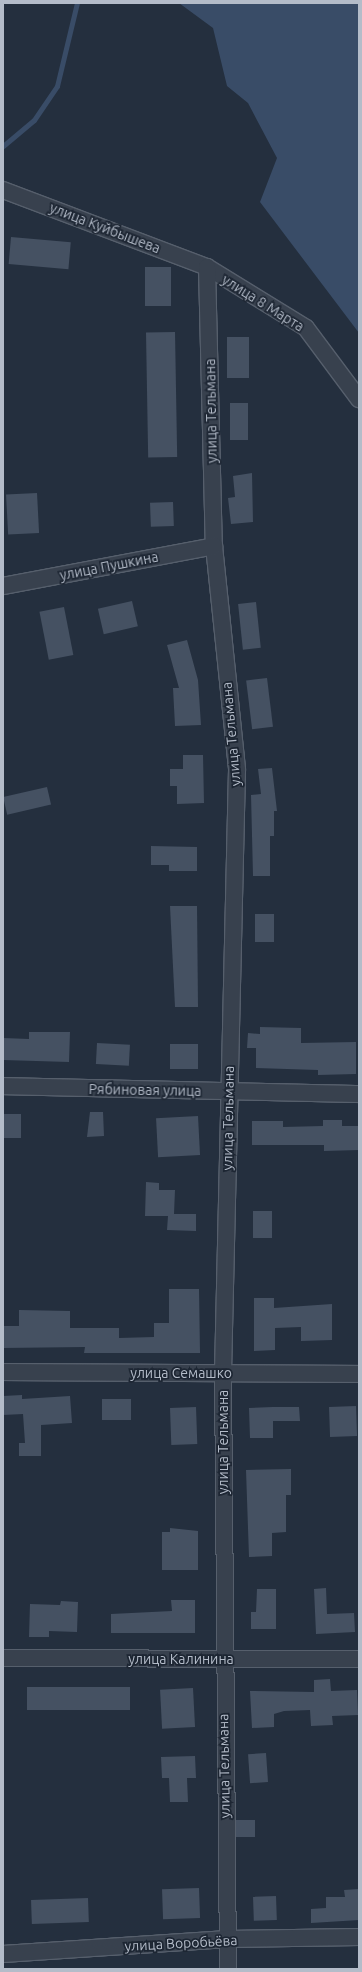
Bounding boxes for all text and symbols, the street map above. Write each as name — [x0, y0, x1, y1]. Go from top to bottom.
street label: улица Куйбышева — [47, 199, 163, 257]
street label: улица 8 Марта — [219, 271, 307, 335]
street label: улица Тельмана — [202, 359, 220, 463]
street label: улица Пушкина — [58, 548, 160, 584]
street label: улица Тельмана — [218, 681, 244, 787]
street label: улица Тельмана — [219, 1066, 237, 1170]
street label: Рябиновая улица — [88, 1081, 202, 1099]
street label: улица Семашко — [130, 1365, 232, 1381]
street label: улица Тельмана — [215, 1390, 231, 1494]
street label: улица Калинина — [128, 1651, 234, 1667]
street label: улица Тельмана — [215, 1714, 233, 1818]
street label: улица Воробьёва — [124, 1932, 238, 1954]

